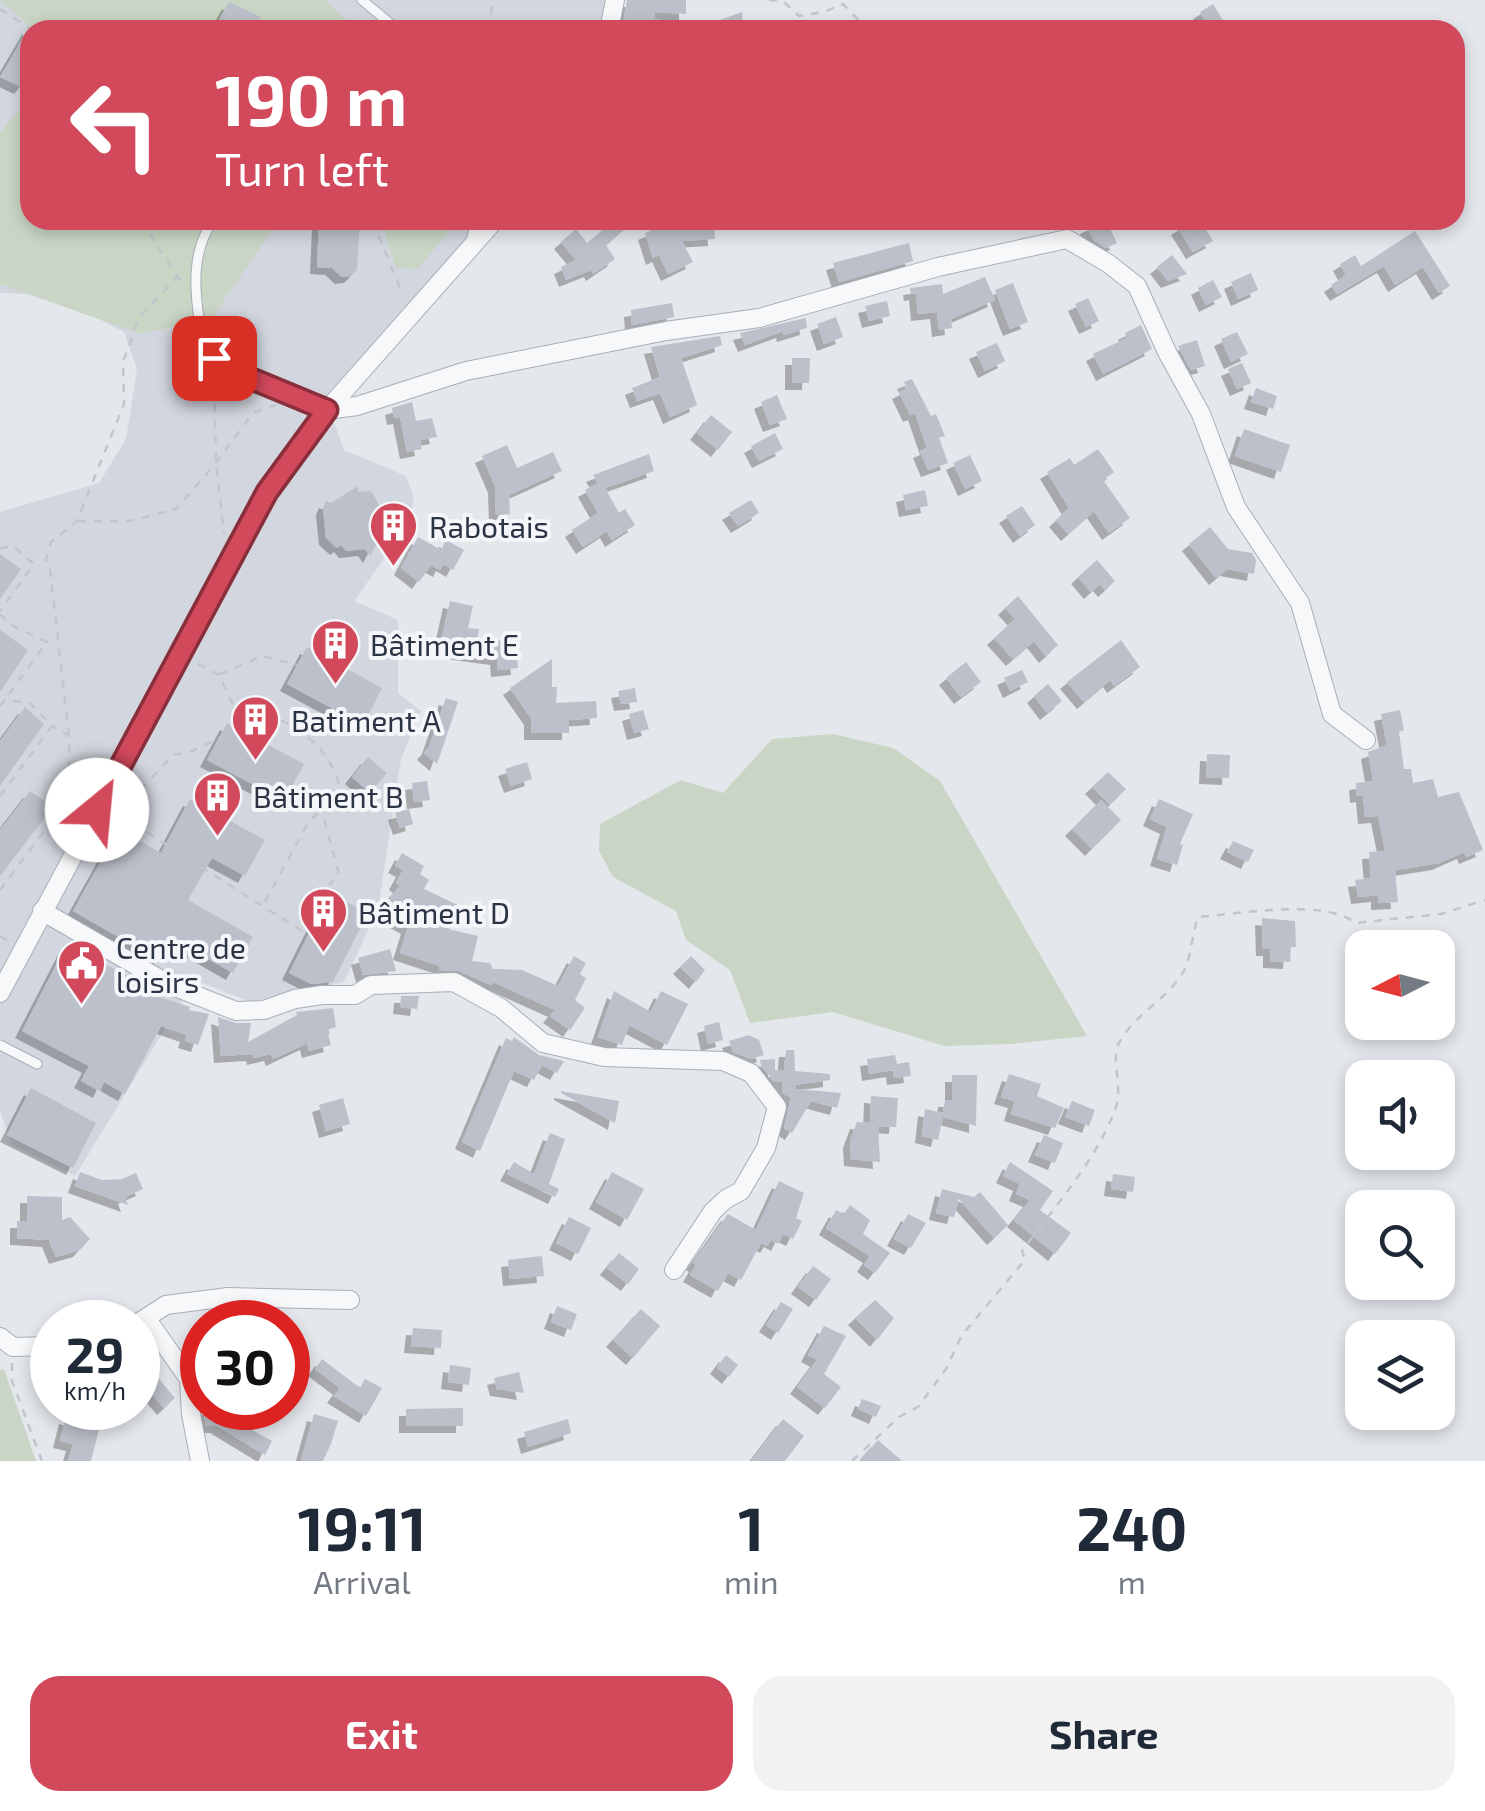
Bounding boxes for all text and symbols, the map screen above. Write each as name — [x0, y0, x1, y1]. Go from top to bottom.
text: 190 m — [215, 56, 408, 140]
icon: left — [50, 60, 180, 190]
text: Turn left — [215, 141, 389, 195]
pin — [172, 316, 257, 401]
icon: arrive — [187, 331, 242, 386]
building icon: Rabotais — [368, 500, 420, 568]
place label: Rabotais — [429, 508, 549, 544]
building icon: Bâtiment E — [309, 618, 361, 686]
place label: Bâtiment E — [370, 626, 519, 662]
building icon: Batiment A — [230, 694, 282, 762]
place label: Batiment A — [291, 702, 441, 738]
position arrow — [45, 758, 149, 862]
building icon: Bâtiment B — [192, 770, 244, 838]
place label: Bâtiment B — [253, 778, 403, 814]
building icon: Bâtiment D — [297, 886, 349, 954]
place label: Bâtiment D — [358, 894, 510, 930]
place label: Centre de loisirs — [116, 929, 246, 999]
north arrow — [1345, 930, 1455, 1040]
map controls — [1345, 930, 1455, 1430]
public building icon: Centre de loisirs — [55, 938, 107, 1006]
button: sound — [1345, 1060, 1455, 1170]
button: search — [1345, 1190, 1455, 1300]
speed limit sign: 30 — [180, 1300, 310, 1430]
button: layers — [1345, 1320, 1455, 1430]
text: 29 — [66, 1323, 124, 1383]
text: km/h — [64, 1375, 126, 1405]
text: 19:11 — [298, 1491, 426, 1563]
text: 1 — [738, 1491, 764, 1563]
text: 240 — [1076, 1491, 1187, 1563]
text: Arrival — [313, 1562, 411, 1600]
text: min — [724, 1562, 779, 1600]
text: m — [1118, 1562, 1146, 1600]
button: Exit — [30, 1676, 733, 1791]
button: Share — [753, 1676, 1455, 1791]

